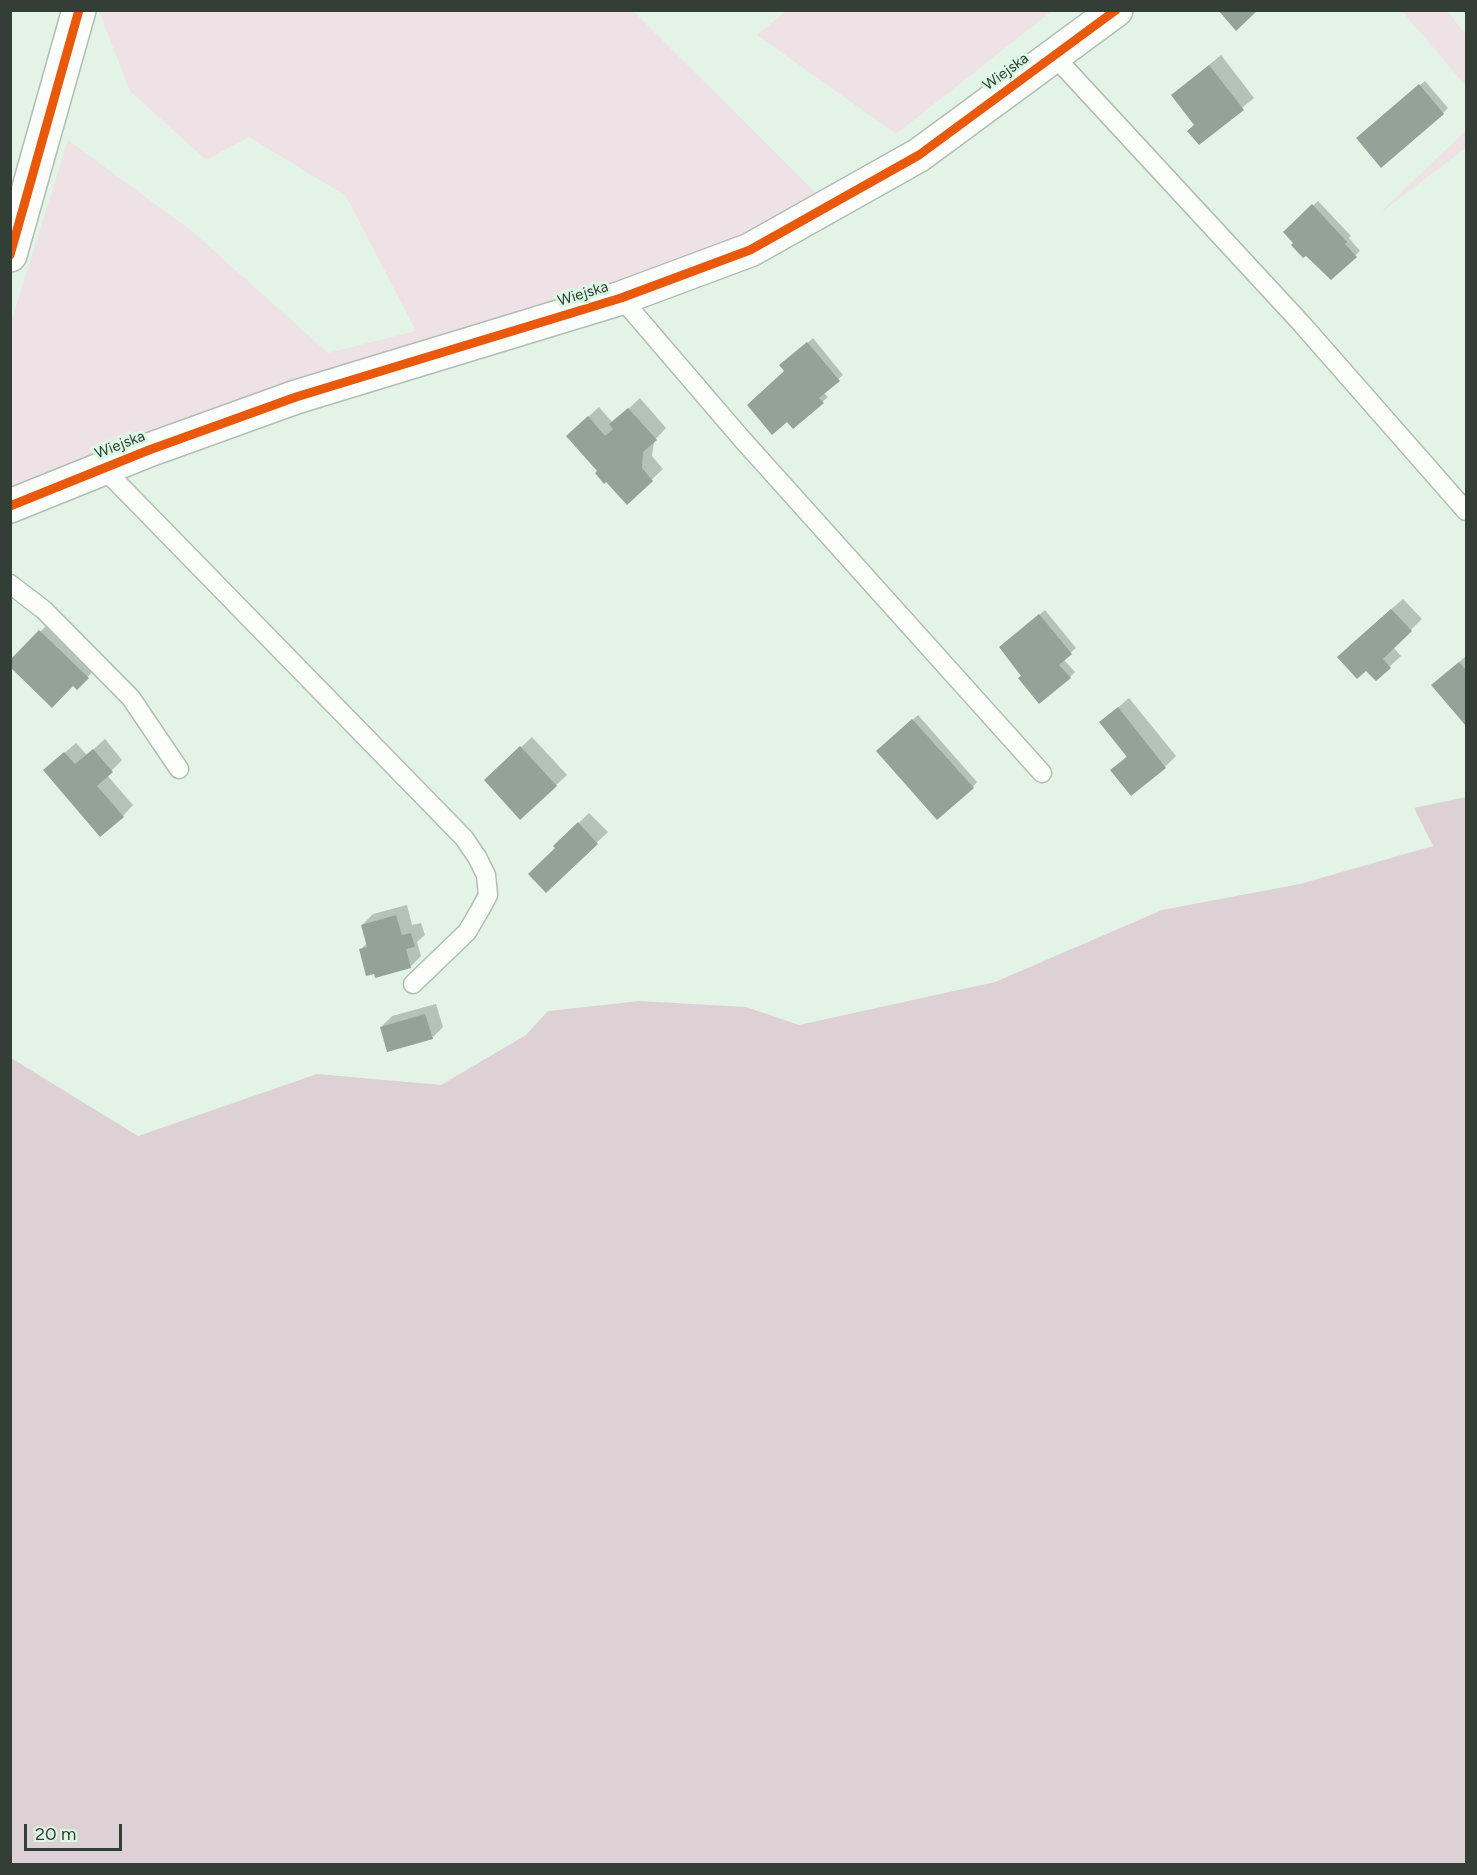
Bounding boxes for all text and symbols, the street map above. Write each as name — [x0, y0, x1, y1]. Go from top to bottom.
street label: Wiejska — [980, 49, 1032, 95]
street label: Wiejska — [556, 278, 610, 310]
street label: Wiejska — [93, 427, 147, 463]
scale bar — [27, 1812, 124, 1850]
text: 20 m — [35, 1823, 76, 1845]

